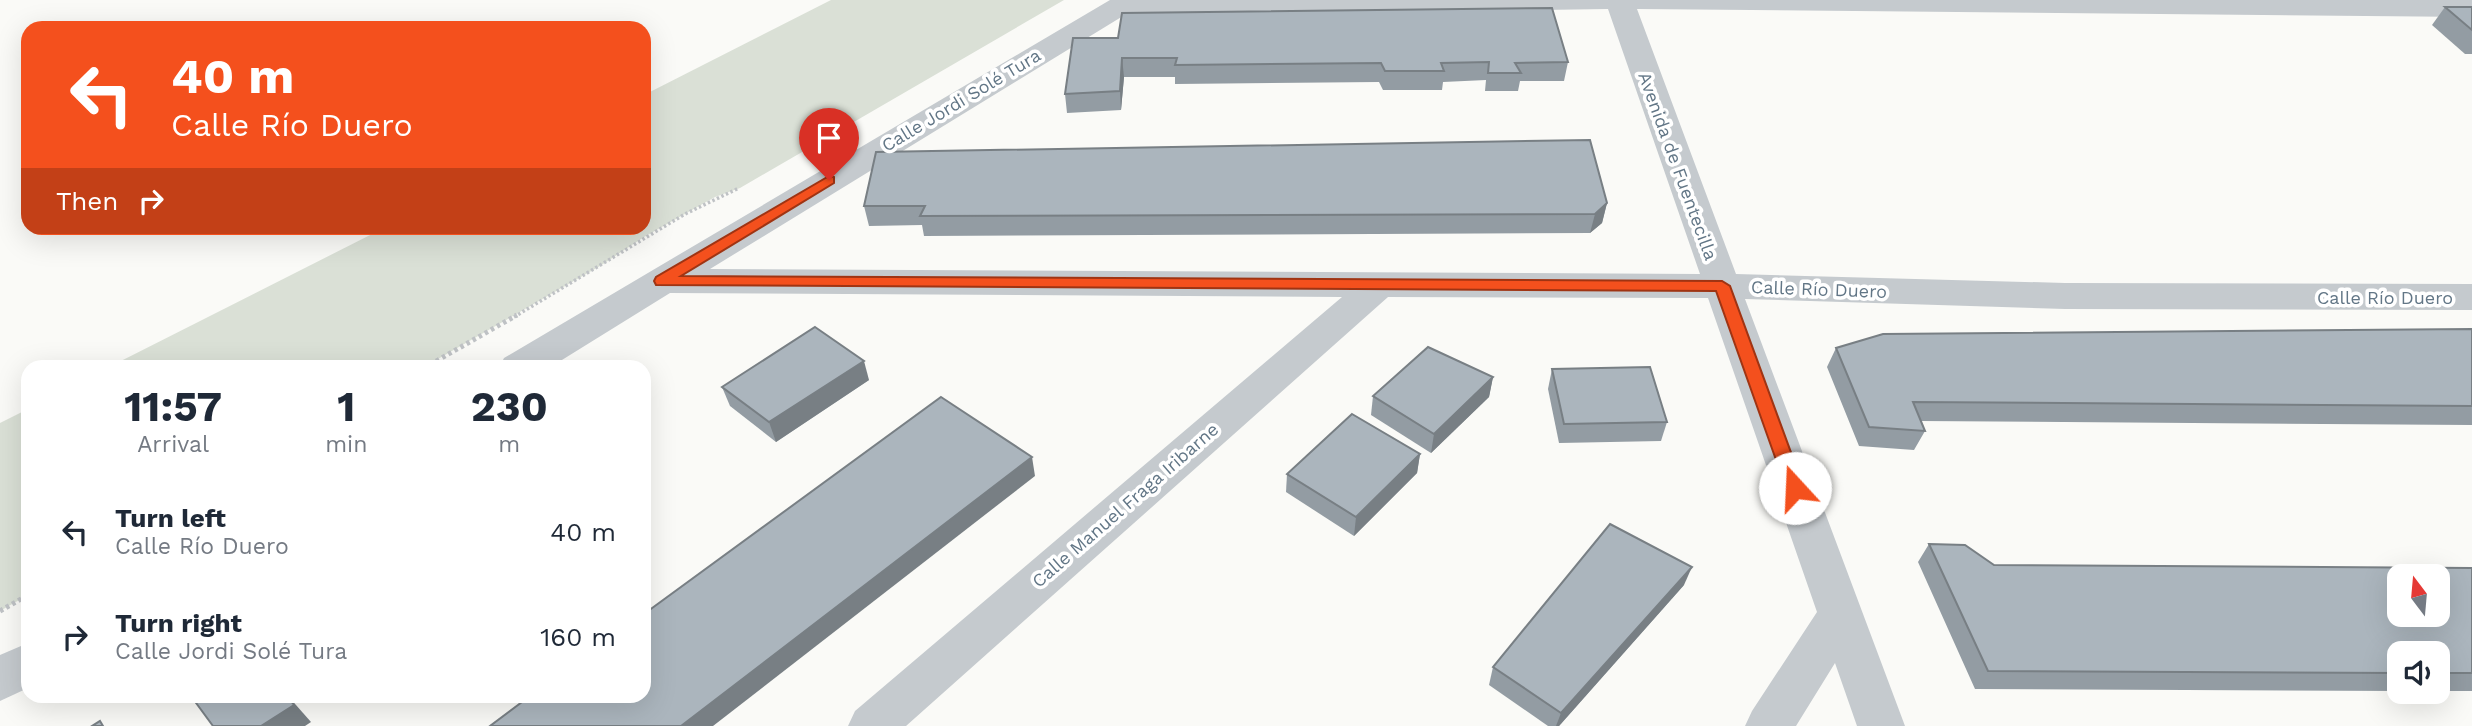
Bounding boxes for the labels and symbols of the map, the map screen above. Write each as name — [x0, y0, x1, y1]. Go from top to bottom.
street label: Calle Jordi Solé Tura — [878, 44, 1044, 156]
street label: Avenida de Fuentecilla — [1634, 69, 1722, 263]
pin — [799, 108, 859, 180]
street label: Calle Río Duero — [1751, 276, 1887, 302]
street label: Calle Río Duero — [2317, 287, 2453, 308]
street label: Calle Manuel Fraga Iribarne — [1028, 418, 1222, 592]
position arrow — [1758, 451, 1832, 525]
north arrow — [2387, 564, 2450, 626]

